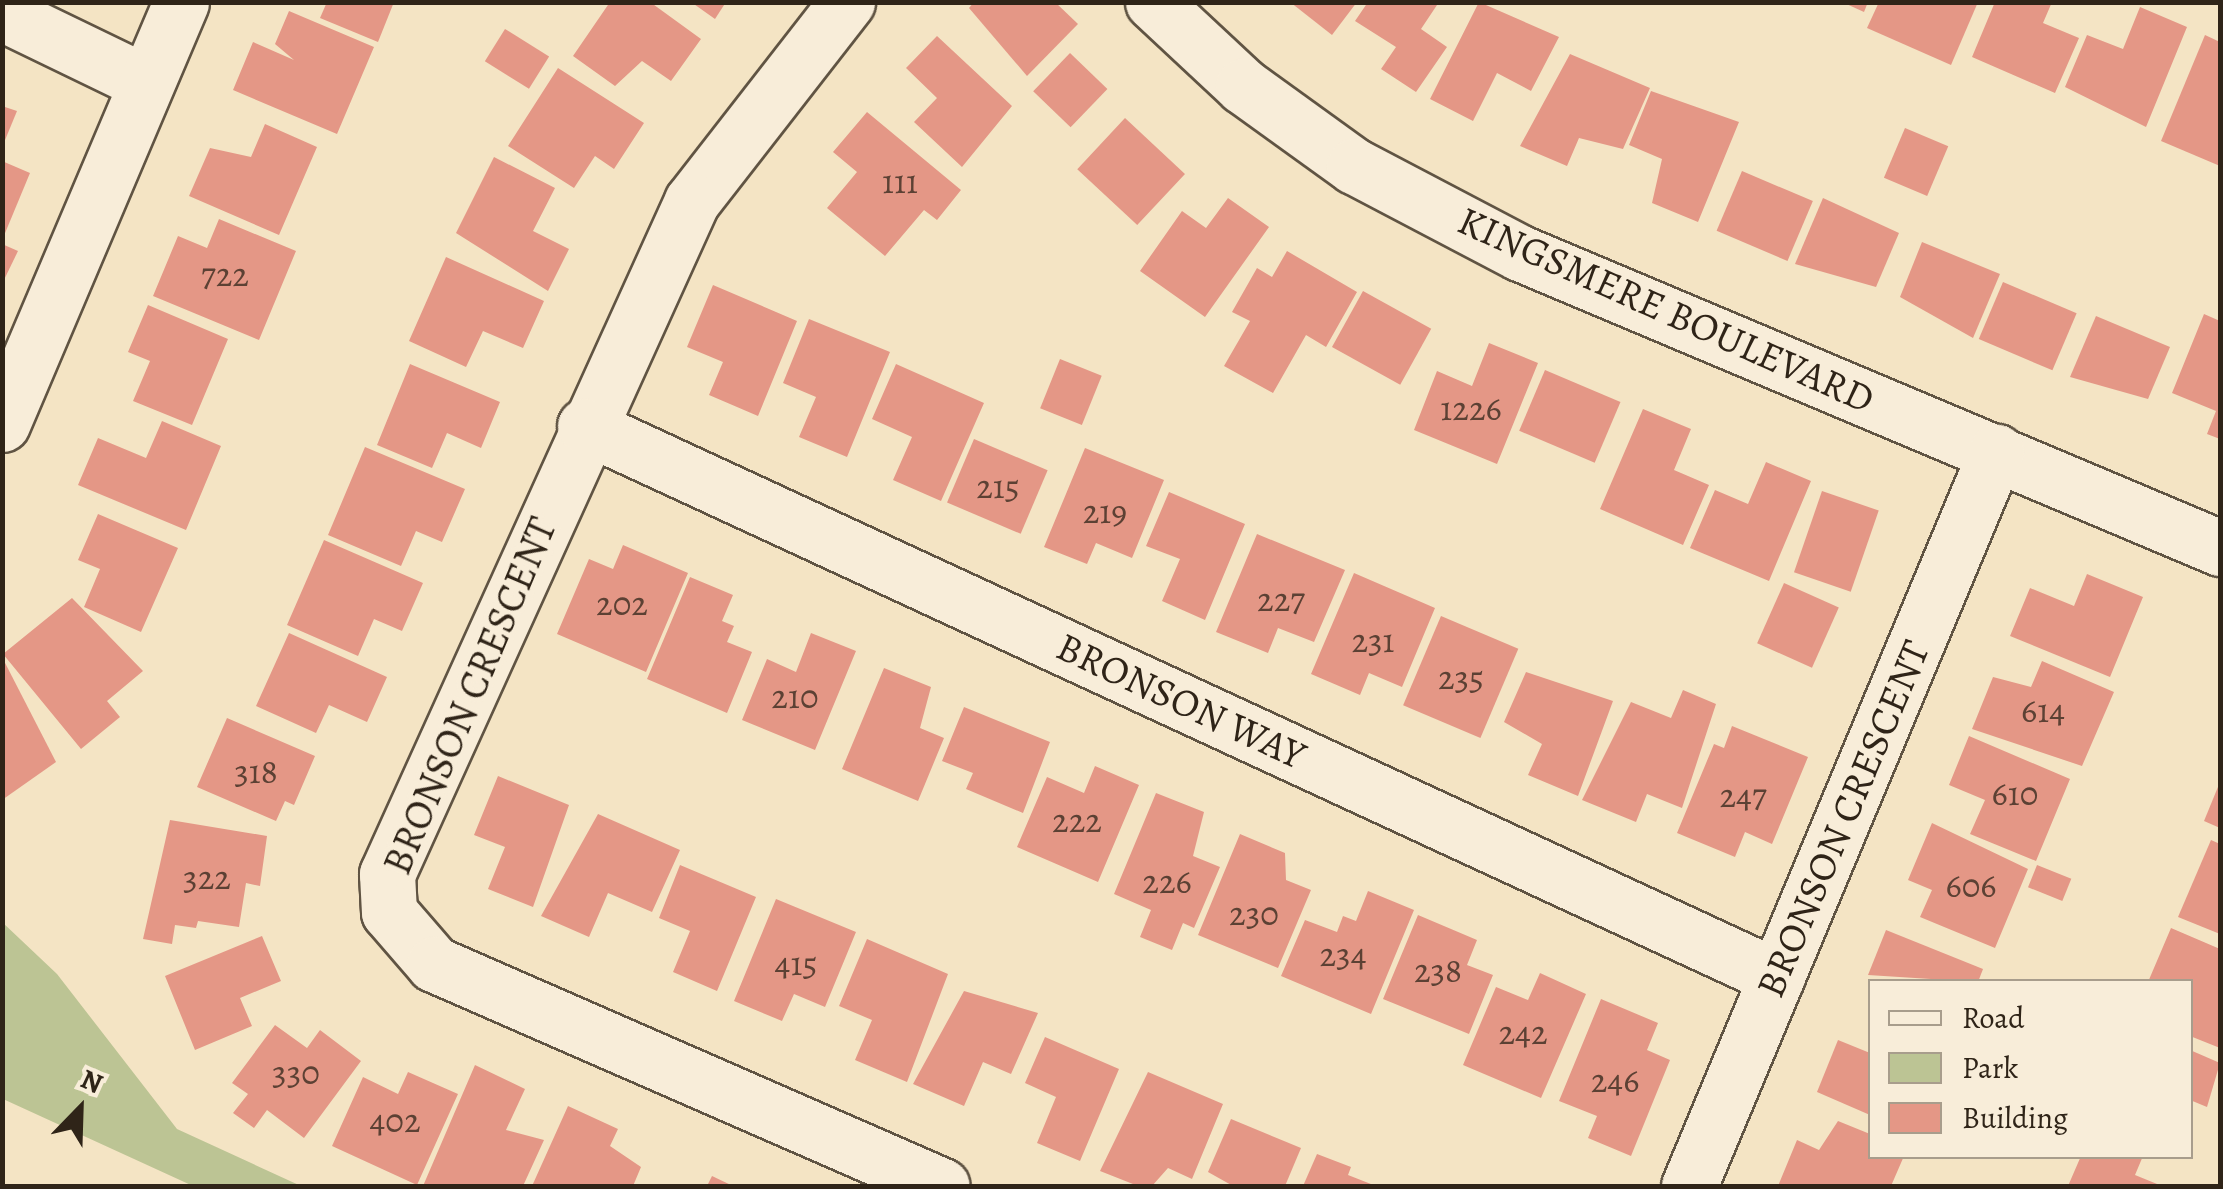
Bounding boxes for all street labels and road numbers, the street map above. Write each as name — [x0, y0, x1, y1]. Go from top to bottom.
street label: KINGSMERE BOULEVARD — [1451, 197, 1881, 423]
street label: BRONSON CRESCENT — [373, 510, 567, 882]
street label: BRONSON WAY — [1049, 622, 1313, 780]
street label: BRONSON CRESCENT — [1746, 633, 1940, 1005]

